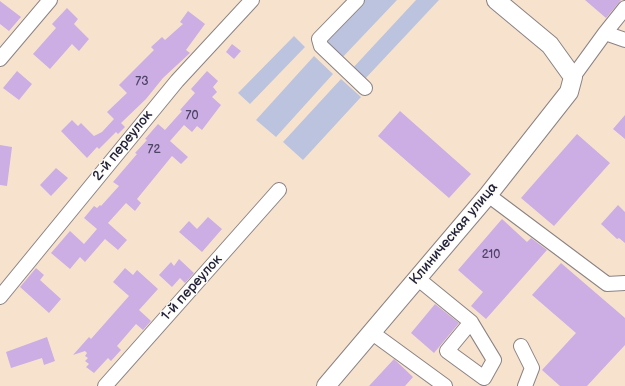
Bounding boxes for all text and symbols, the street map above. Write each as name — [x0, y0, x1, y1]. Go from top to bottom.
house number: 73 — [135, 75, 149, 89]
street label: 2-й переулок — [89, 107, 157, 185]
house number: 70 — [186, 109, 198, 123]
house number: 72 — [148, 143, 160, 157]
street label: Клиническая улица — [406, 179, 502, 289]
house number: 210 — [482, 248, 500, 262]
street label: 1-й переулок — [158, 252, 226, 324]

